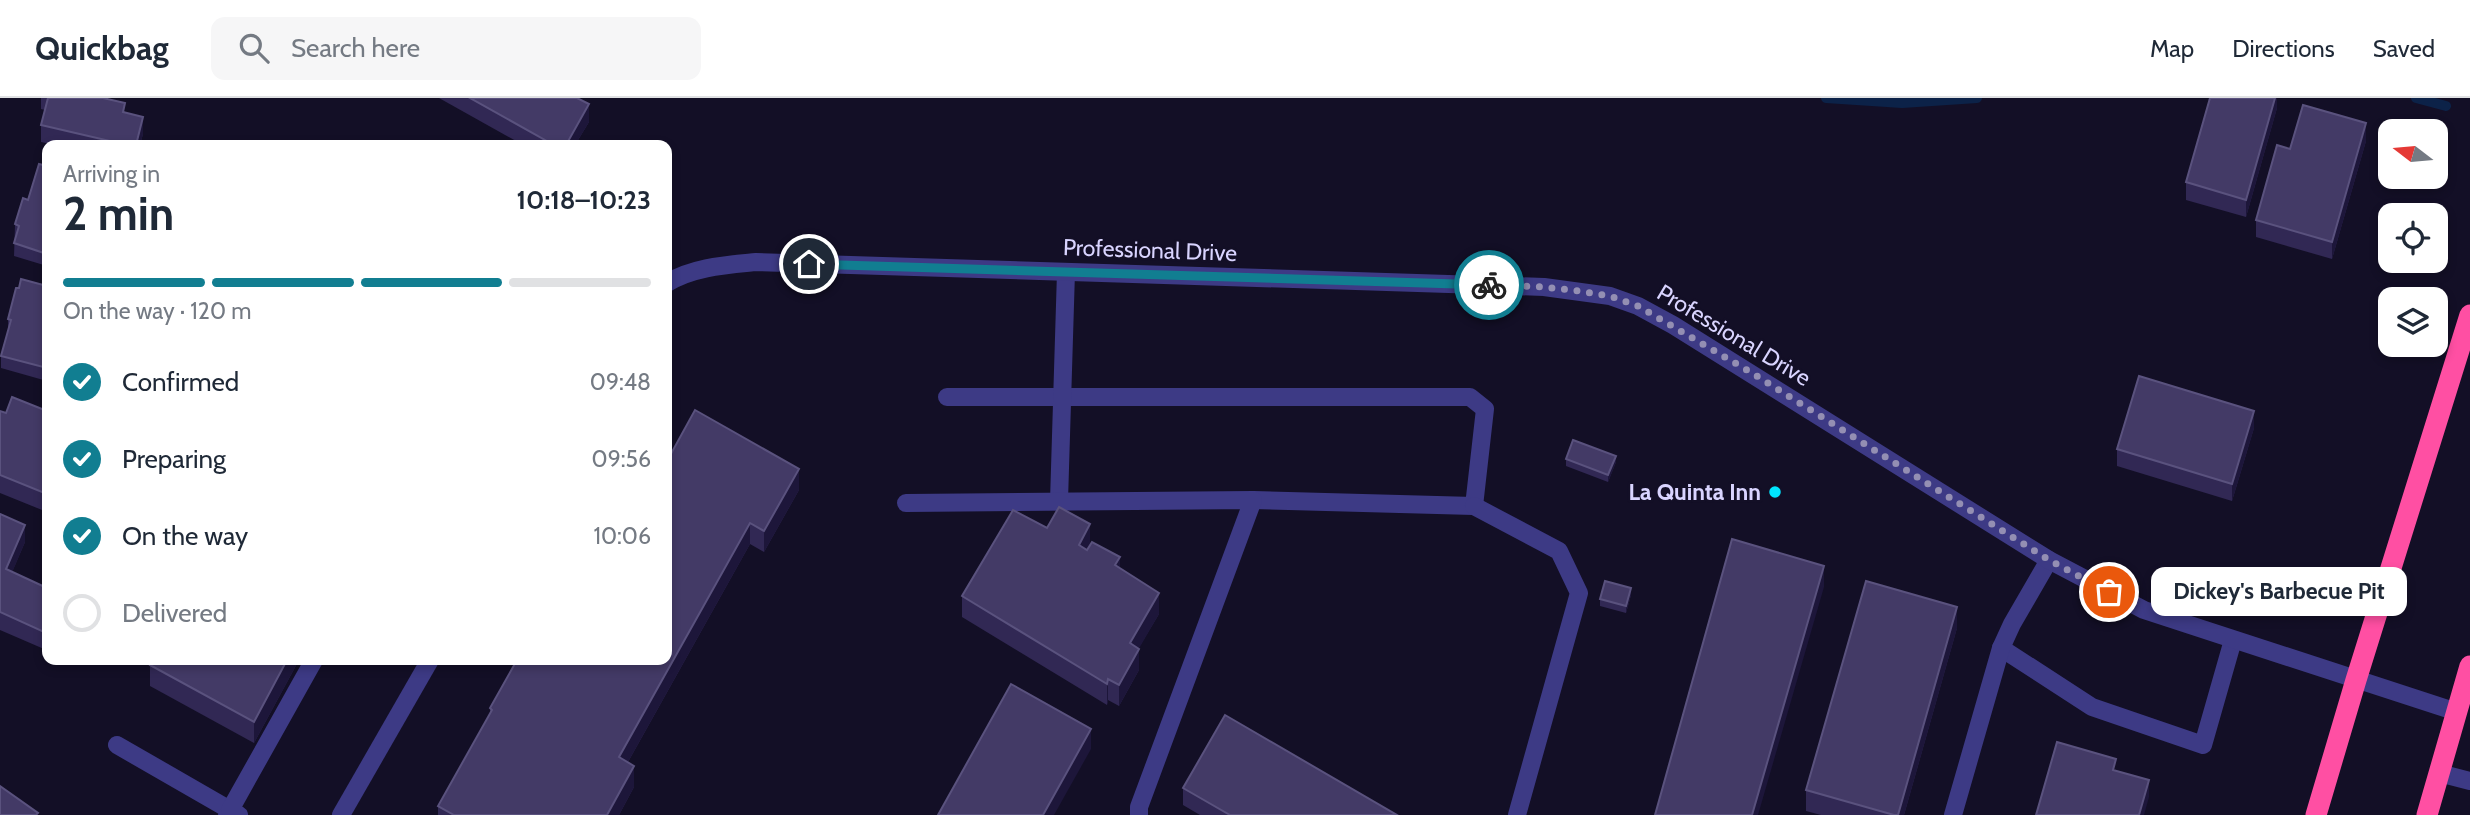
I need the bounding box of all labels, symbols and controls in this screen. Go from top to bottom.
search box [211,17,701,80]
text: Quickbag [35,28,169,68]
icon: search [235,29,273,67]
text: Search here [291,32,420,64]
text: Map [2150,34,2194,63]
text: Directions [2232,34,2335,63]
text: Saved [2373,34,2435,63]
north arrow [2378,119,2448,189]
map controls [2378,119,2448,357]
text: Arriving in [63,160,160,188]
text: 10:18–10:23 [516,184,651,216]
text: 2 min [63,186,174,242]
button: locate [2378,203,2448,273]
street label: Professional Drive [1062,233,1238,267]
pin [779,234,839,294]
icon: home [790,245,828,283]
courier [1454,250,1524,320]
icon: bike [1470,266,1508,304]
street label: Professional Drive [1652,278,1816,392]
button: layers [2378,287,2448,357]
text: On the way · 120 m [63,297,251,325]
icon: check [63,363,101,401]
text: Confirmed [122,366,239,398]
text: 09:48 [590,368,651,396]
icon: check [63,440,101,478]
text: Preparing [122,443,226,475]
text: 09:56 [592,445,651,473]
place label: La Quinta Inn [1629,478,1761,506]
marker: La Quinta Inn [1767,484,1783,500]
icon: check [63,517,101,555]
text: On the way [122,520,248,552]
text: 10:06 [594,522,651,550]
pin [2079,562,2139,622]
callout: Dickey's Barbecue Pit [2151,568,2406,616]
icon: bag [2090,573,2128,611]
text: Dickey's Barbecue Pit [2173,577,2385,605]
text: Delivered [122,597,227,629]

